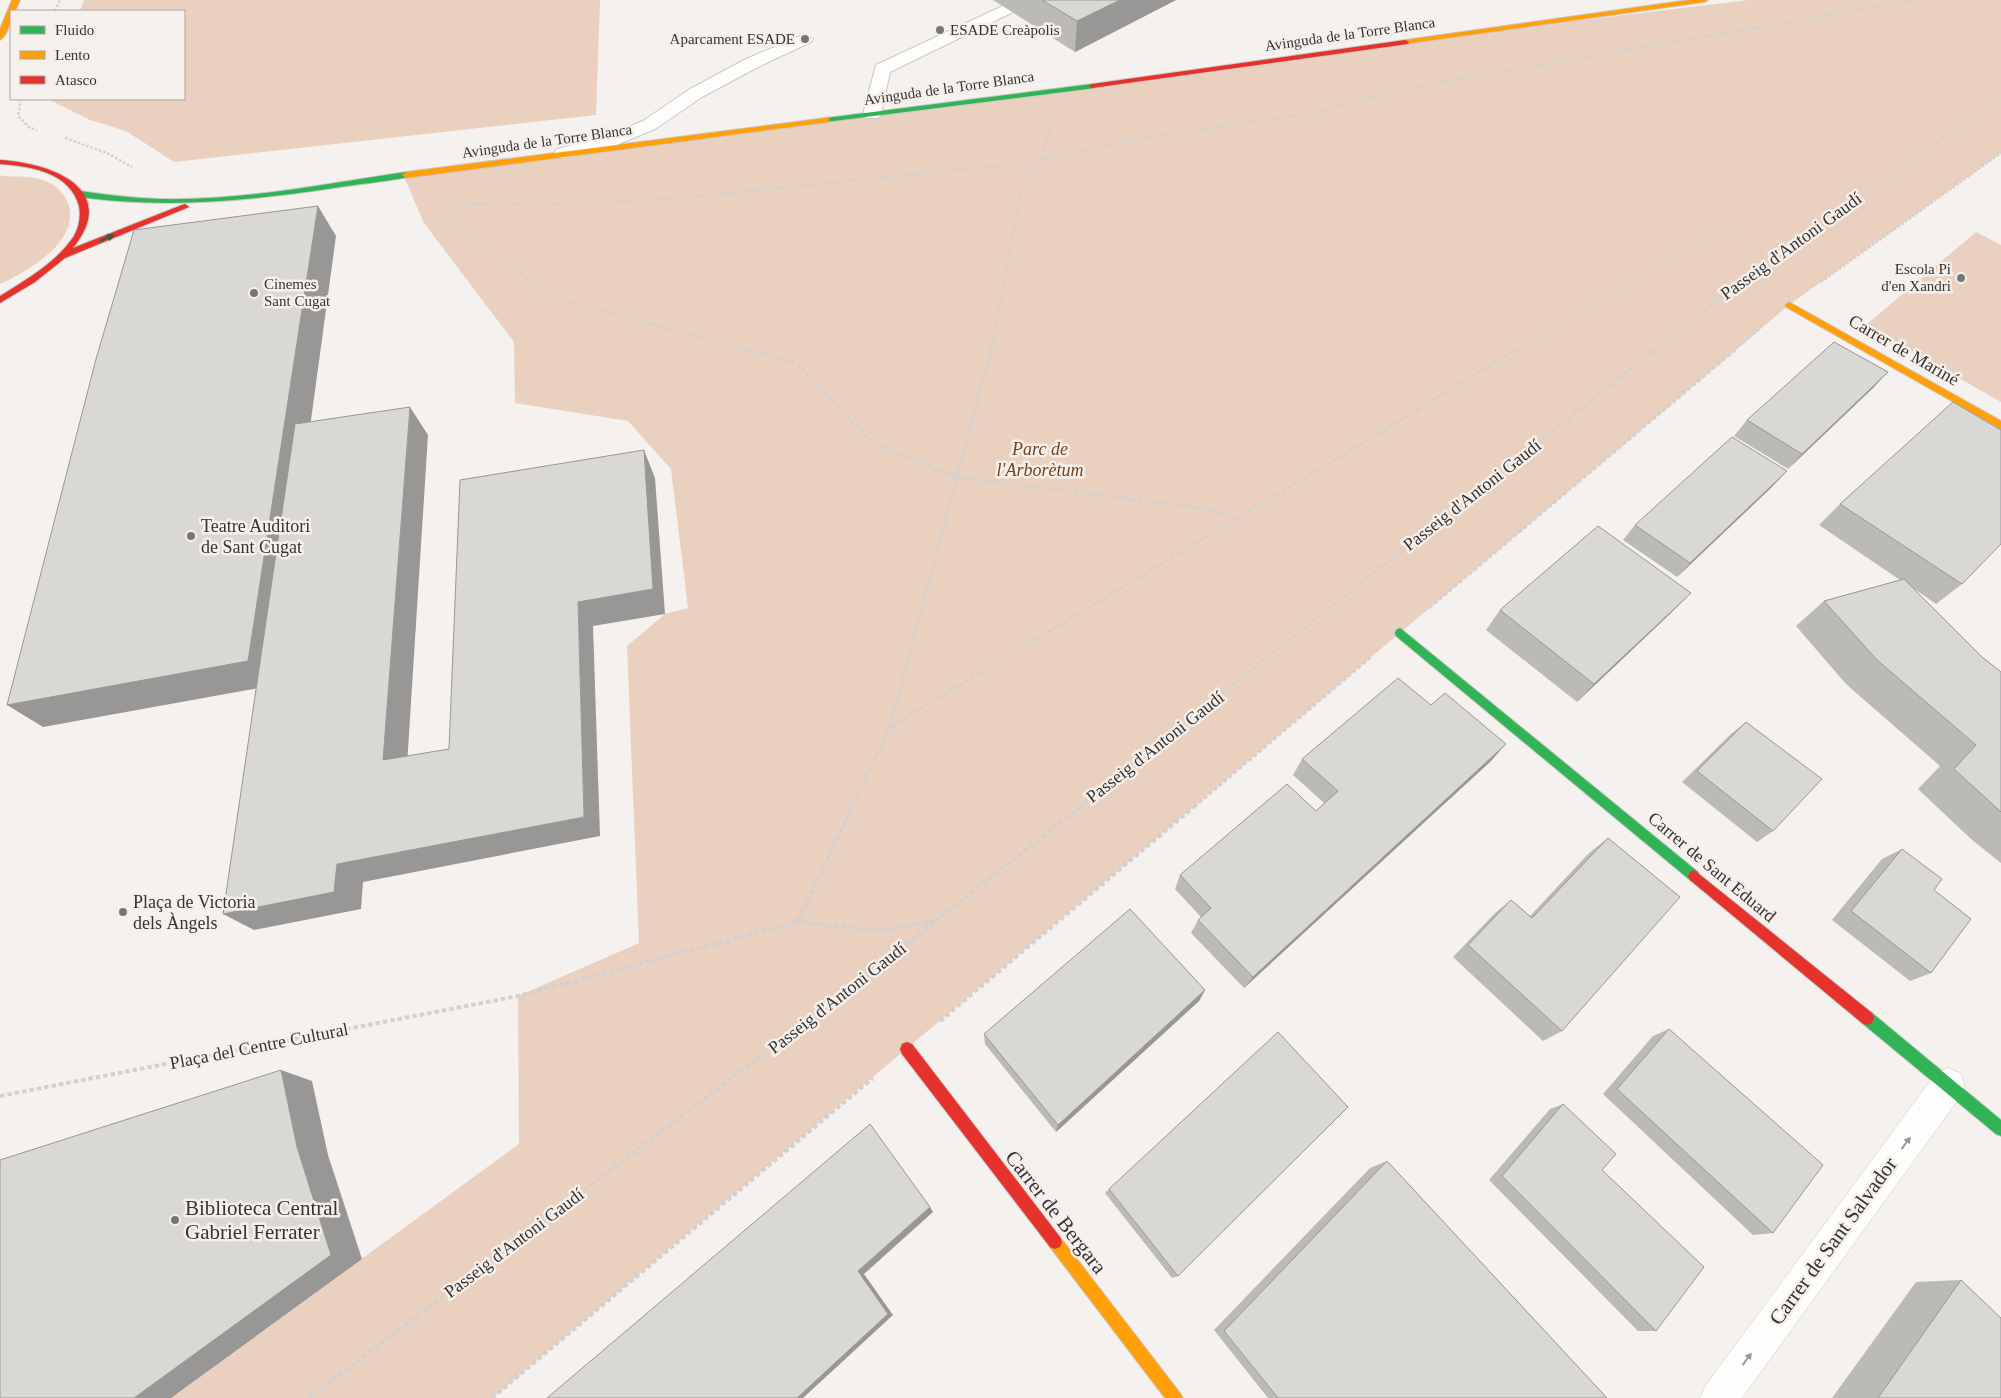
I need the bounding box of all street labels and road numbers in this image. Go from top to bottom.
street label: Avinguda de la Torre Blanca [1264,14,1436,54]
street label: Avinguda de la Torre Blanca [863,68,1035,108]
street label: Avinguda de la Torre Blanca [461,121,633,161]
street label: Passeig d'Antoni Gaudí [1717,188,1865,304]
street label: Carrer de Mariné [1845,310,1963,390]
street label: Passeig d'Antoni Gaudí [1399,435,1545,555]
street label: Passeig d'Antoni Gaudí [1082,687,1228,807]
street label: Carrer de Sant Eduard [1644,808,1780,926]
street label: Passeig d'Antoni Gaudí [764,938,910,1058]
street label: Plaça del Centre Cultural [168,1019,350,1073]
street label: Carrer de Bergara [1000,1145,1112,1279]
street label: Carrer de Sant Salvador [1764,1153,1902,1329]
street label: Passeig d'Antoni Gaudí [440,1184,588,1302]

